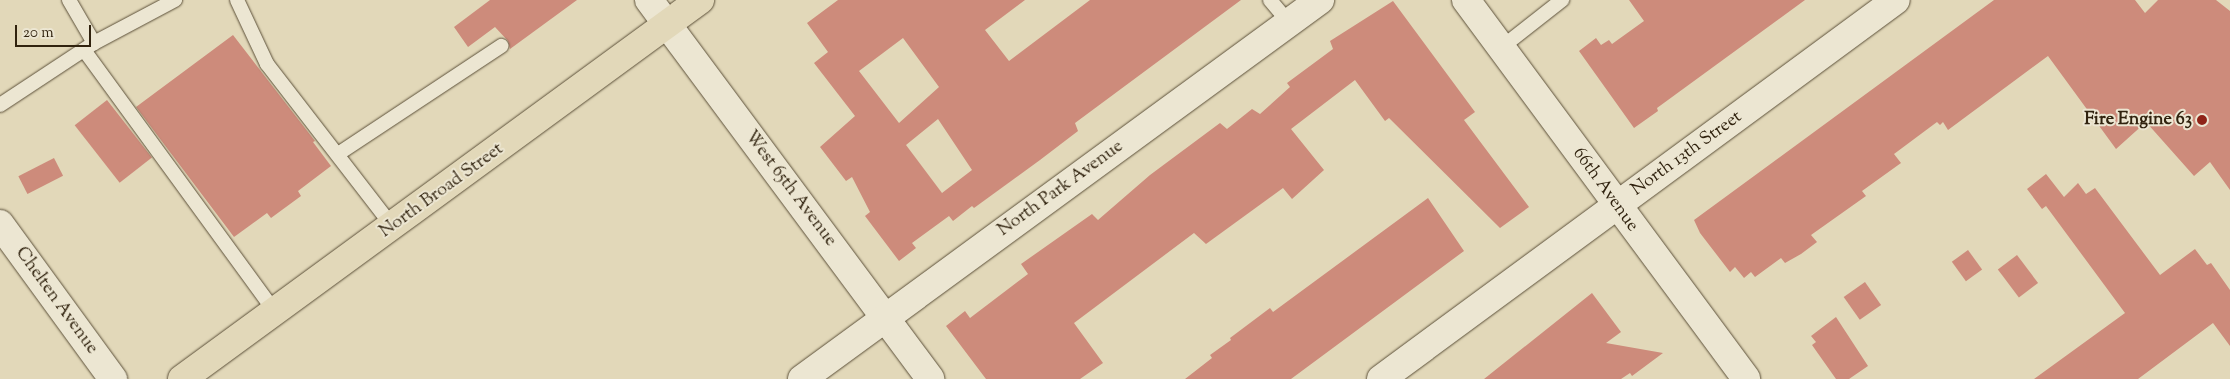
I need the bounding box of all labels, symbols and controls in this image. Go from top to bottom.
scale bar [18,15,94,47]
text: 20 m [23,23,54,44]
street label: North 13th Street [1627,107,1747,201]
place label: Fire Engine 63 [2084,109,2192,131]
marker: Fire Engine 63 [2196,114,2208,126]
street label: West 65th Avenue [739,127,841,251]
street label: North Park Avenue [994,136,1128,242]
street label: North Broad Street [376,139,508,243]
street label: 66th Avenue [1567,144,1643,236]
street label: Chelten Avenue [10,243,102,359]

